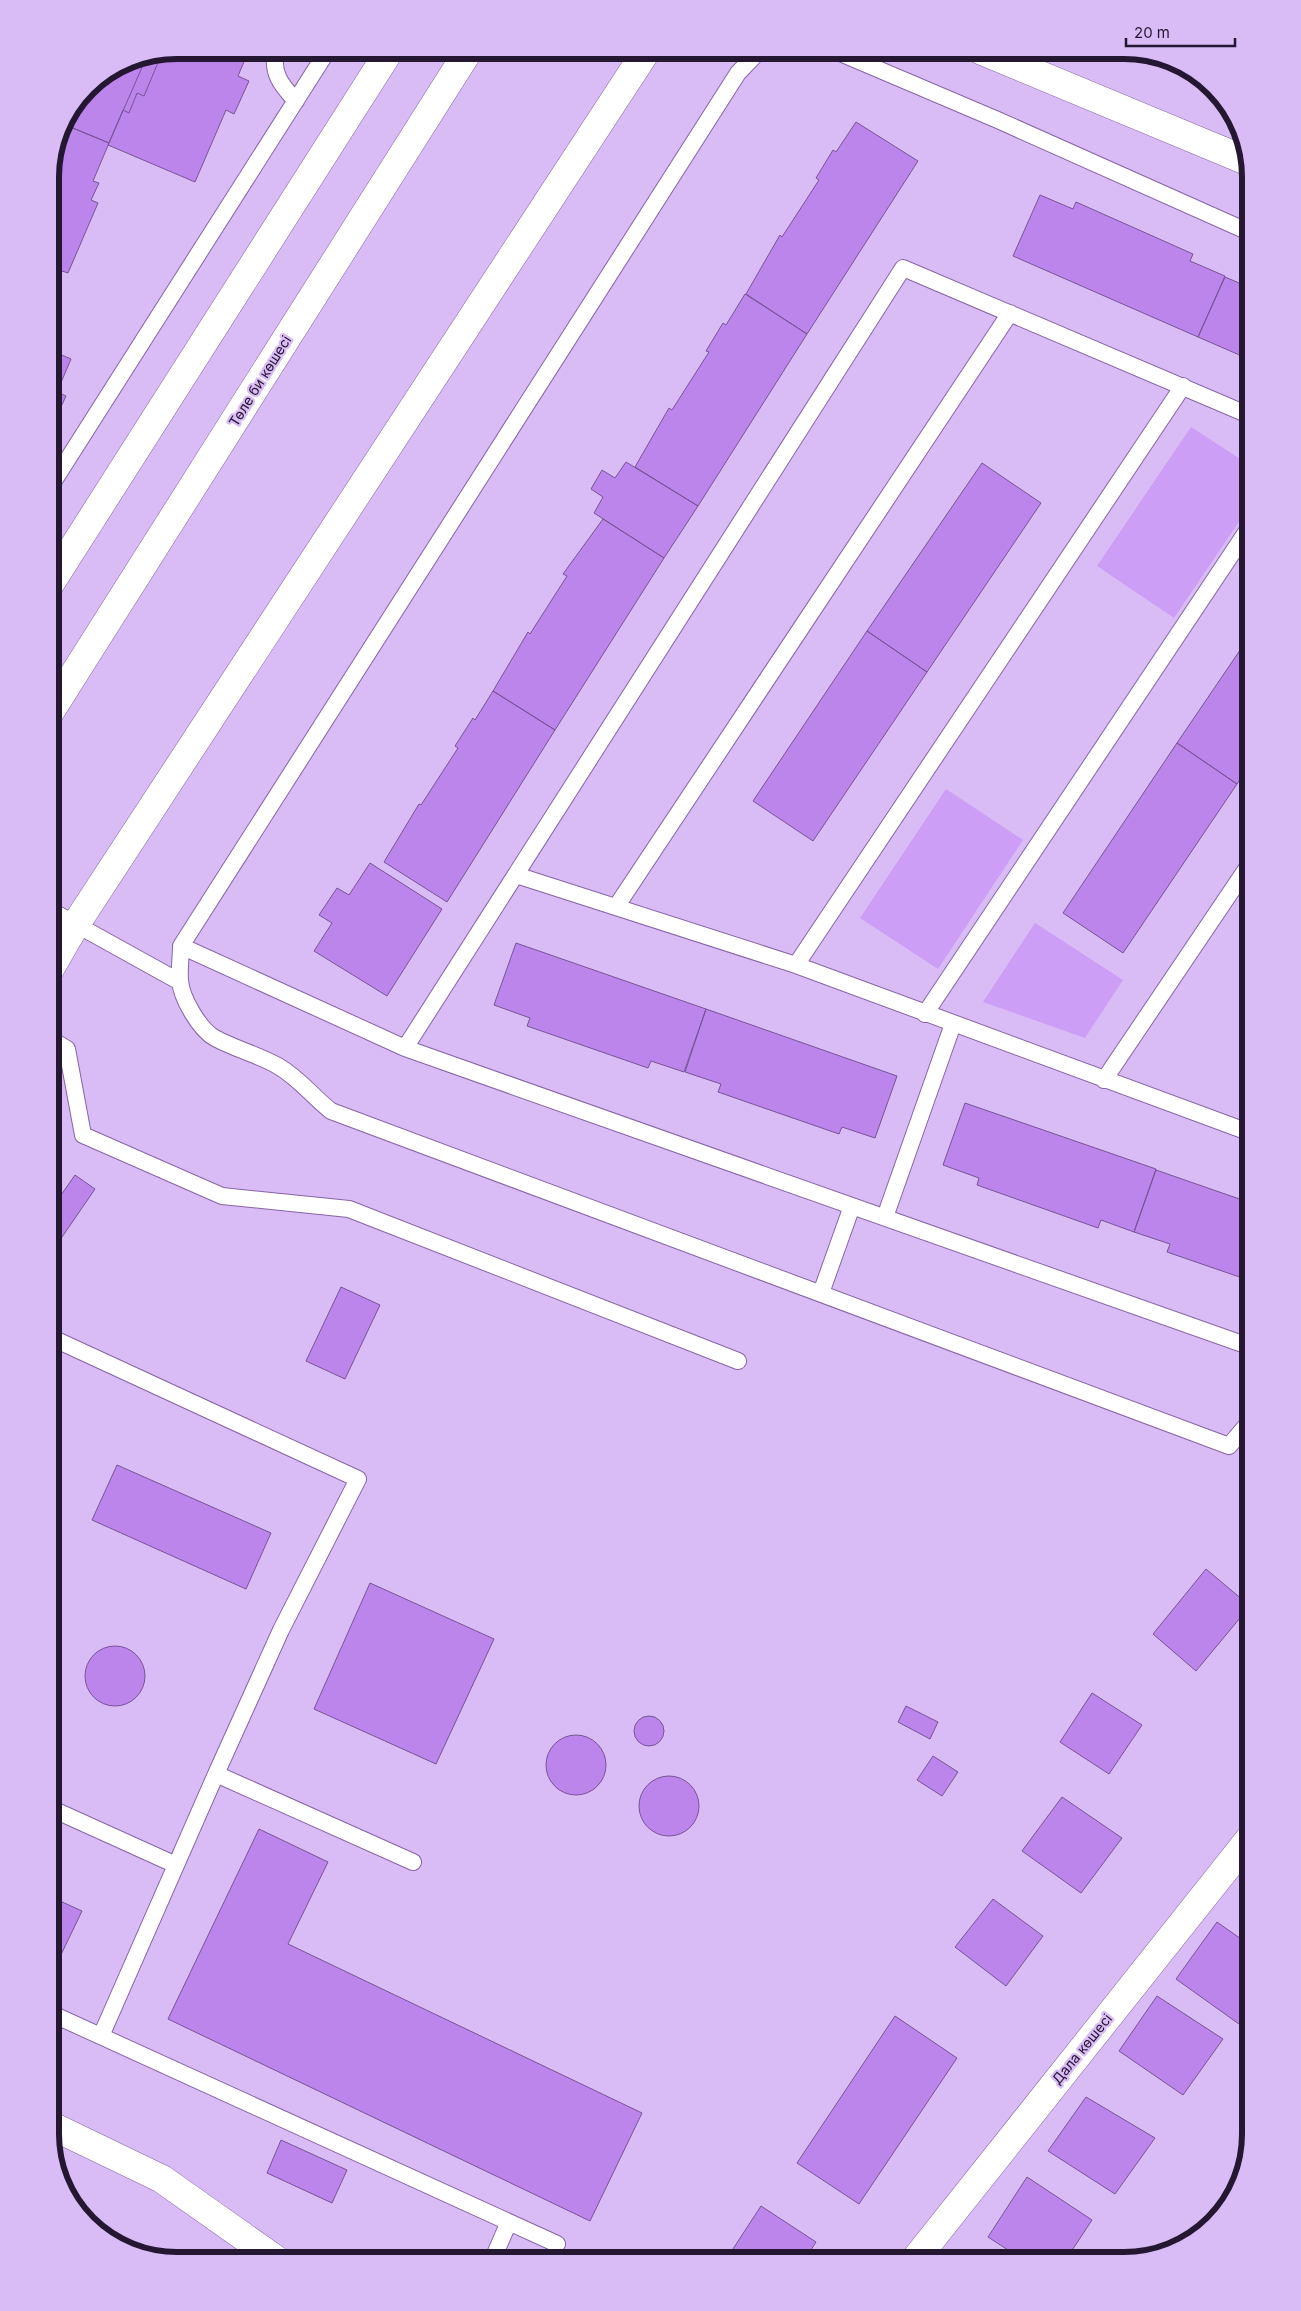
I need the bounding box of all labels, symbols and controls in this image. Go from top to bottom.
scale bar [1126,15,1235,47]
text: 20 m [1134,23,1170,42]
street label: Төле би көшесі [225,332,294,429]
street label: Дала көшесі [1048,2010,1115,2087]

